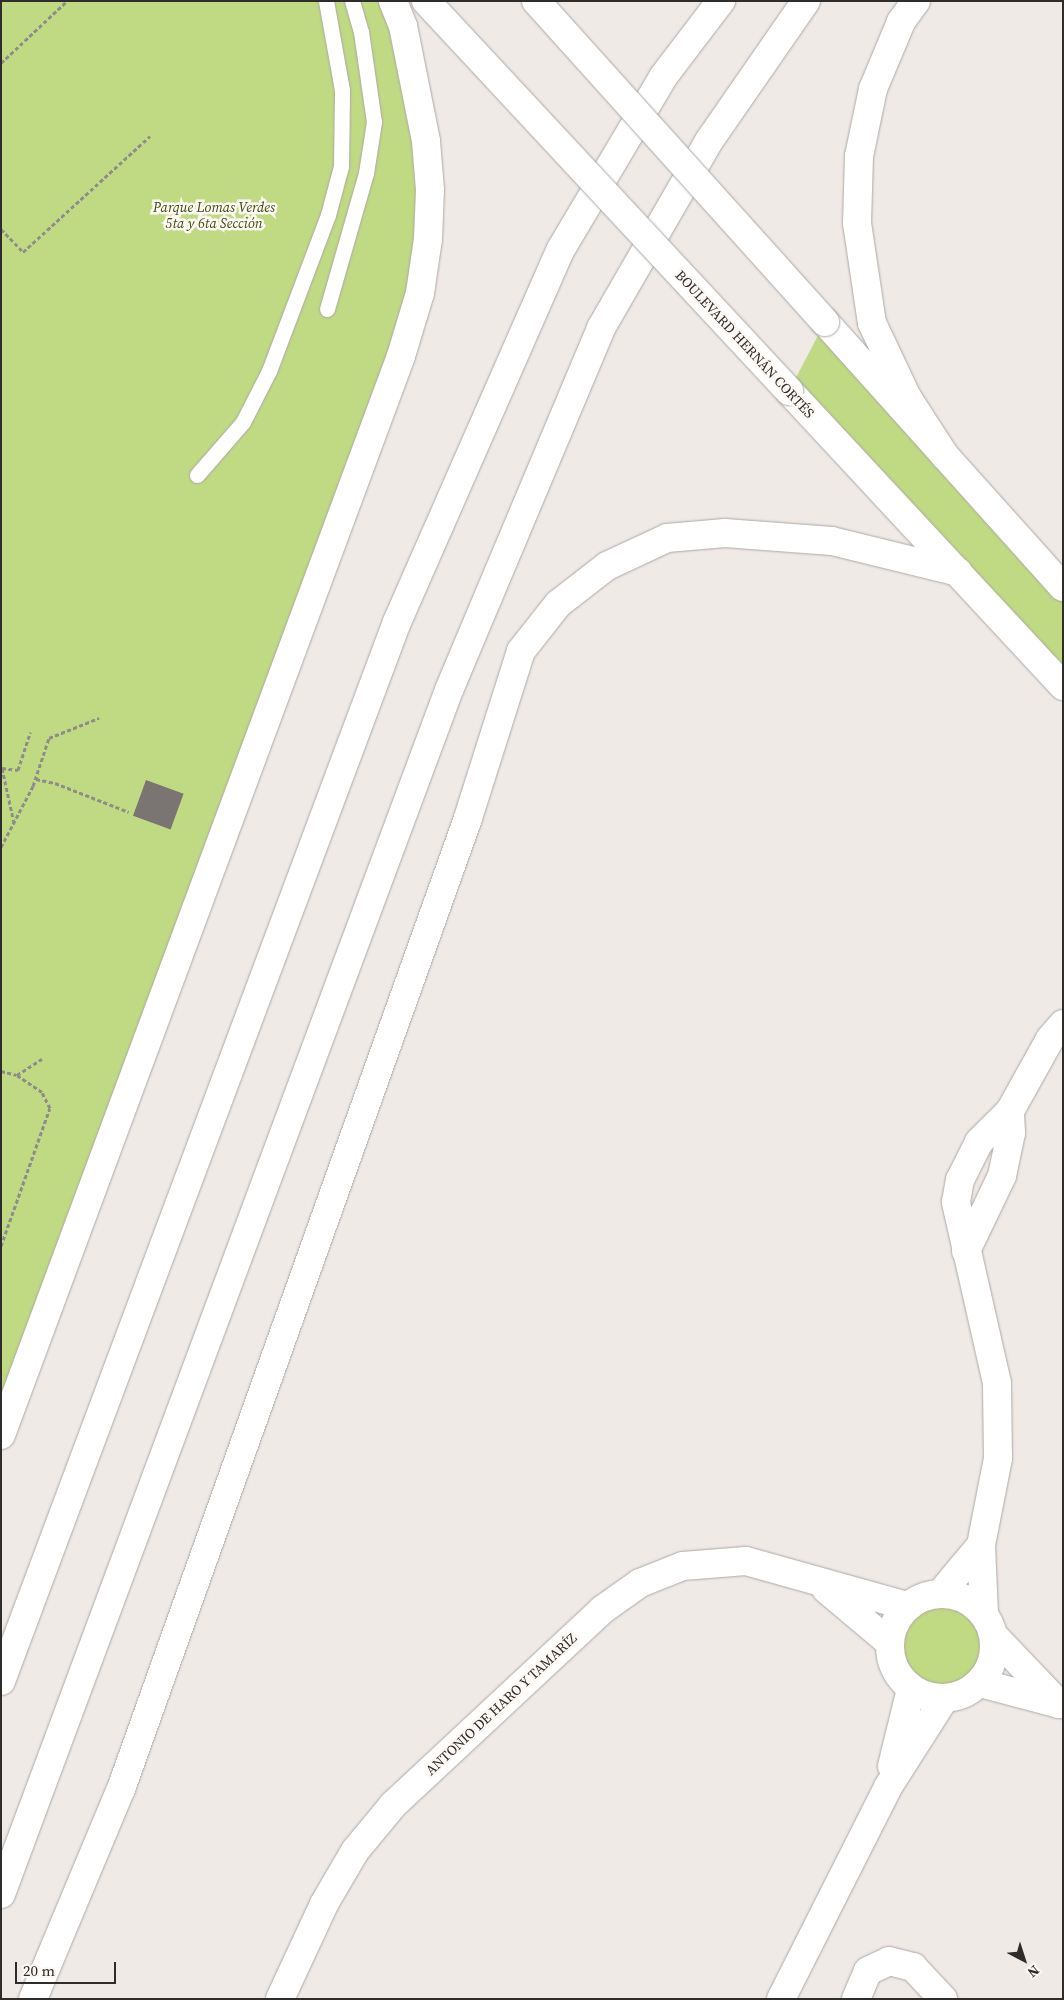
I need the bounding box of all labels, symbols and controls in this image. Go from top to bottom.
park label: Parque Lomas Verdes 5ta y 6ta Sección [153,199,275,232]
street label: BOULEVARD HERNÁN CORTÉS [672,267,818,421]
street label: ANTONIO DE HARO Y TAMARÍZ [422,1629,580,1779]
north arrow [999,1935,1049,1985]
scale bar [18,1952,119,1984]
text: 20 m [23,1960,55,1981]
text: N [1023,1961,1044,1982]

